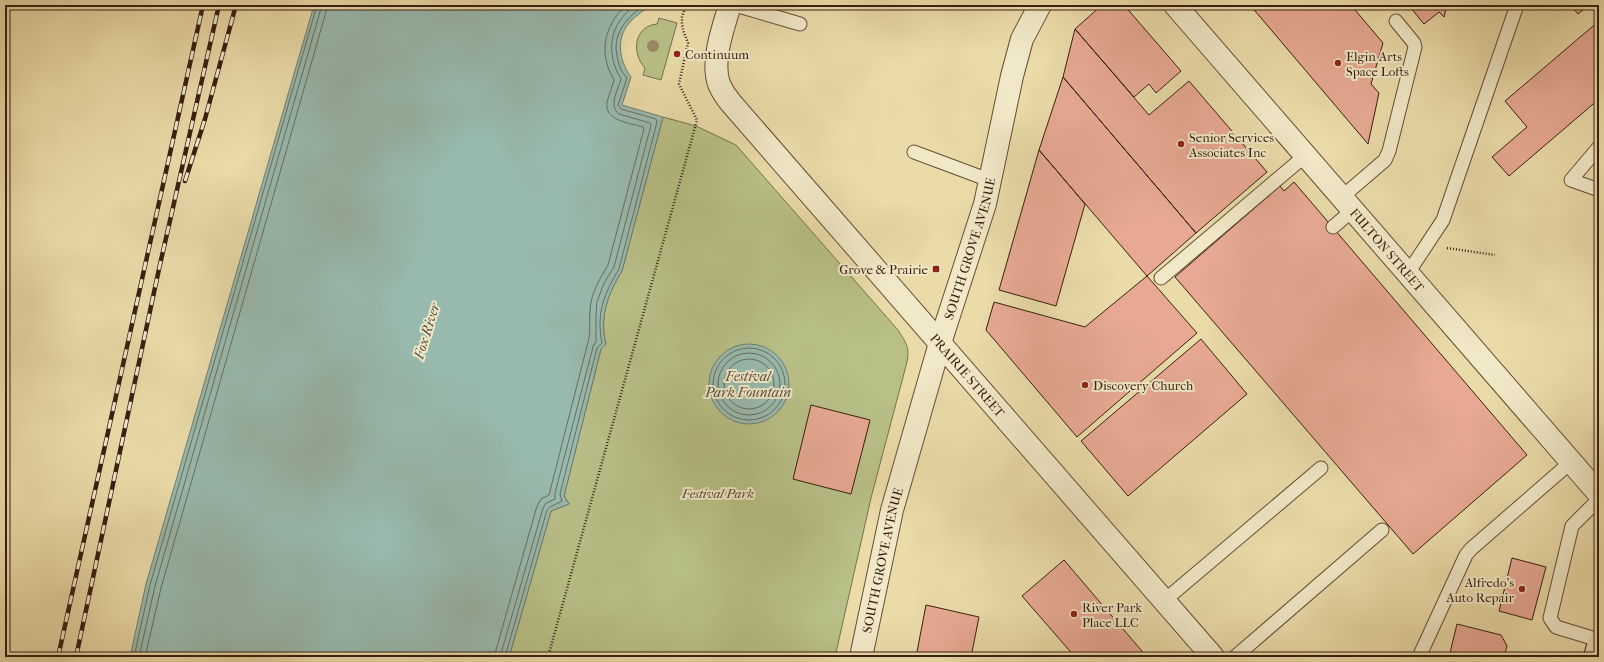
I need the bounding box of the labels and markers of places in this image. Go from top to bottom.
place label: Continuum [685,47,749,62]
marker: Continuum [672,49,682,59]
place label: Elgin Arts Space Lofts [1346,49,1409,79]
marker: Elgin Arts Space Lofts [1333,58,1343,68]
place label: Senior Services Associates Inc [1188,130,1274,160]
marker: Senior Services Associates Inc [1176,139,1186,149]
place label: Grove & Prairie [839,262,929,277]
marker: Grove & Prairie [931,264,941,274]
place label: Discovery Church [1093,378,1194,393]
marker: Discovery Church [1080,380,1090,390]
place label: Alfredo's Auto Repair [1445,575,1514,605]
marker: Alfredo's Auto Repair [1517,584,1527,594]
place label: River Park Place LLC [1082,600,1142,630]
marker: River Park Place LLC [1069,609,1079,619]

